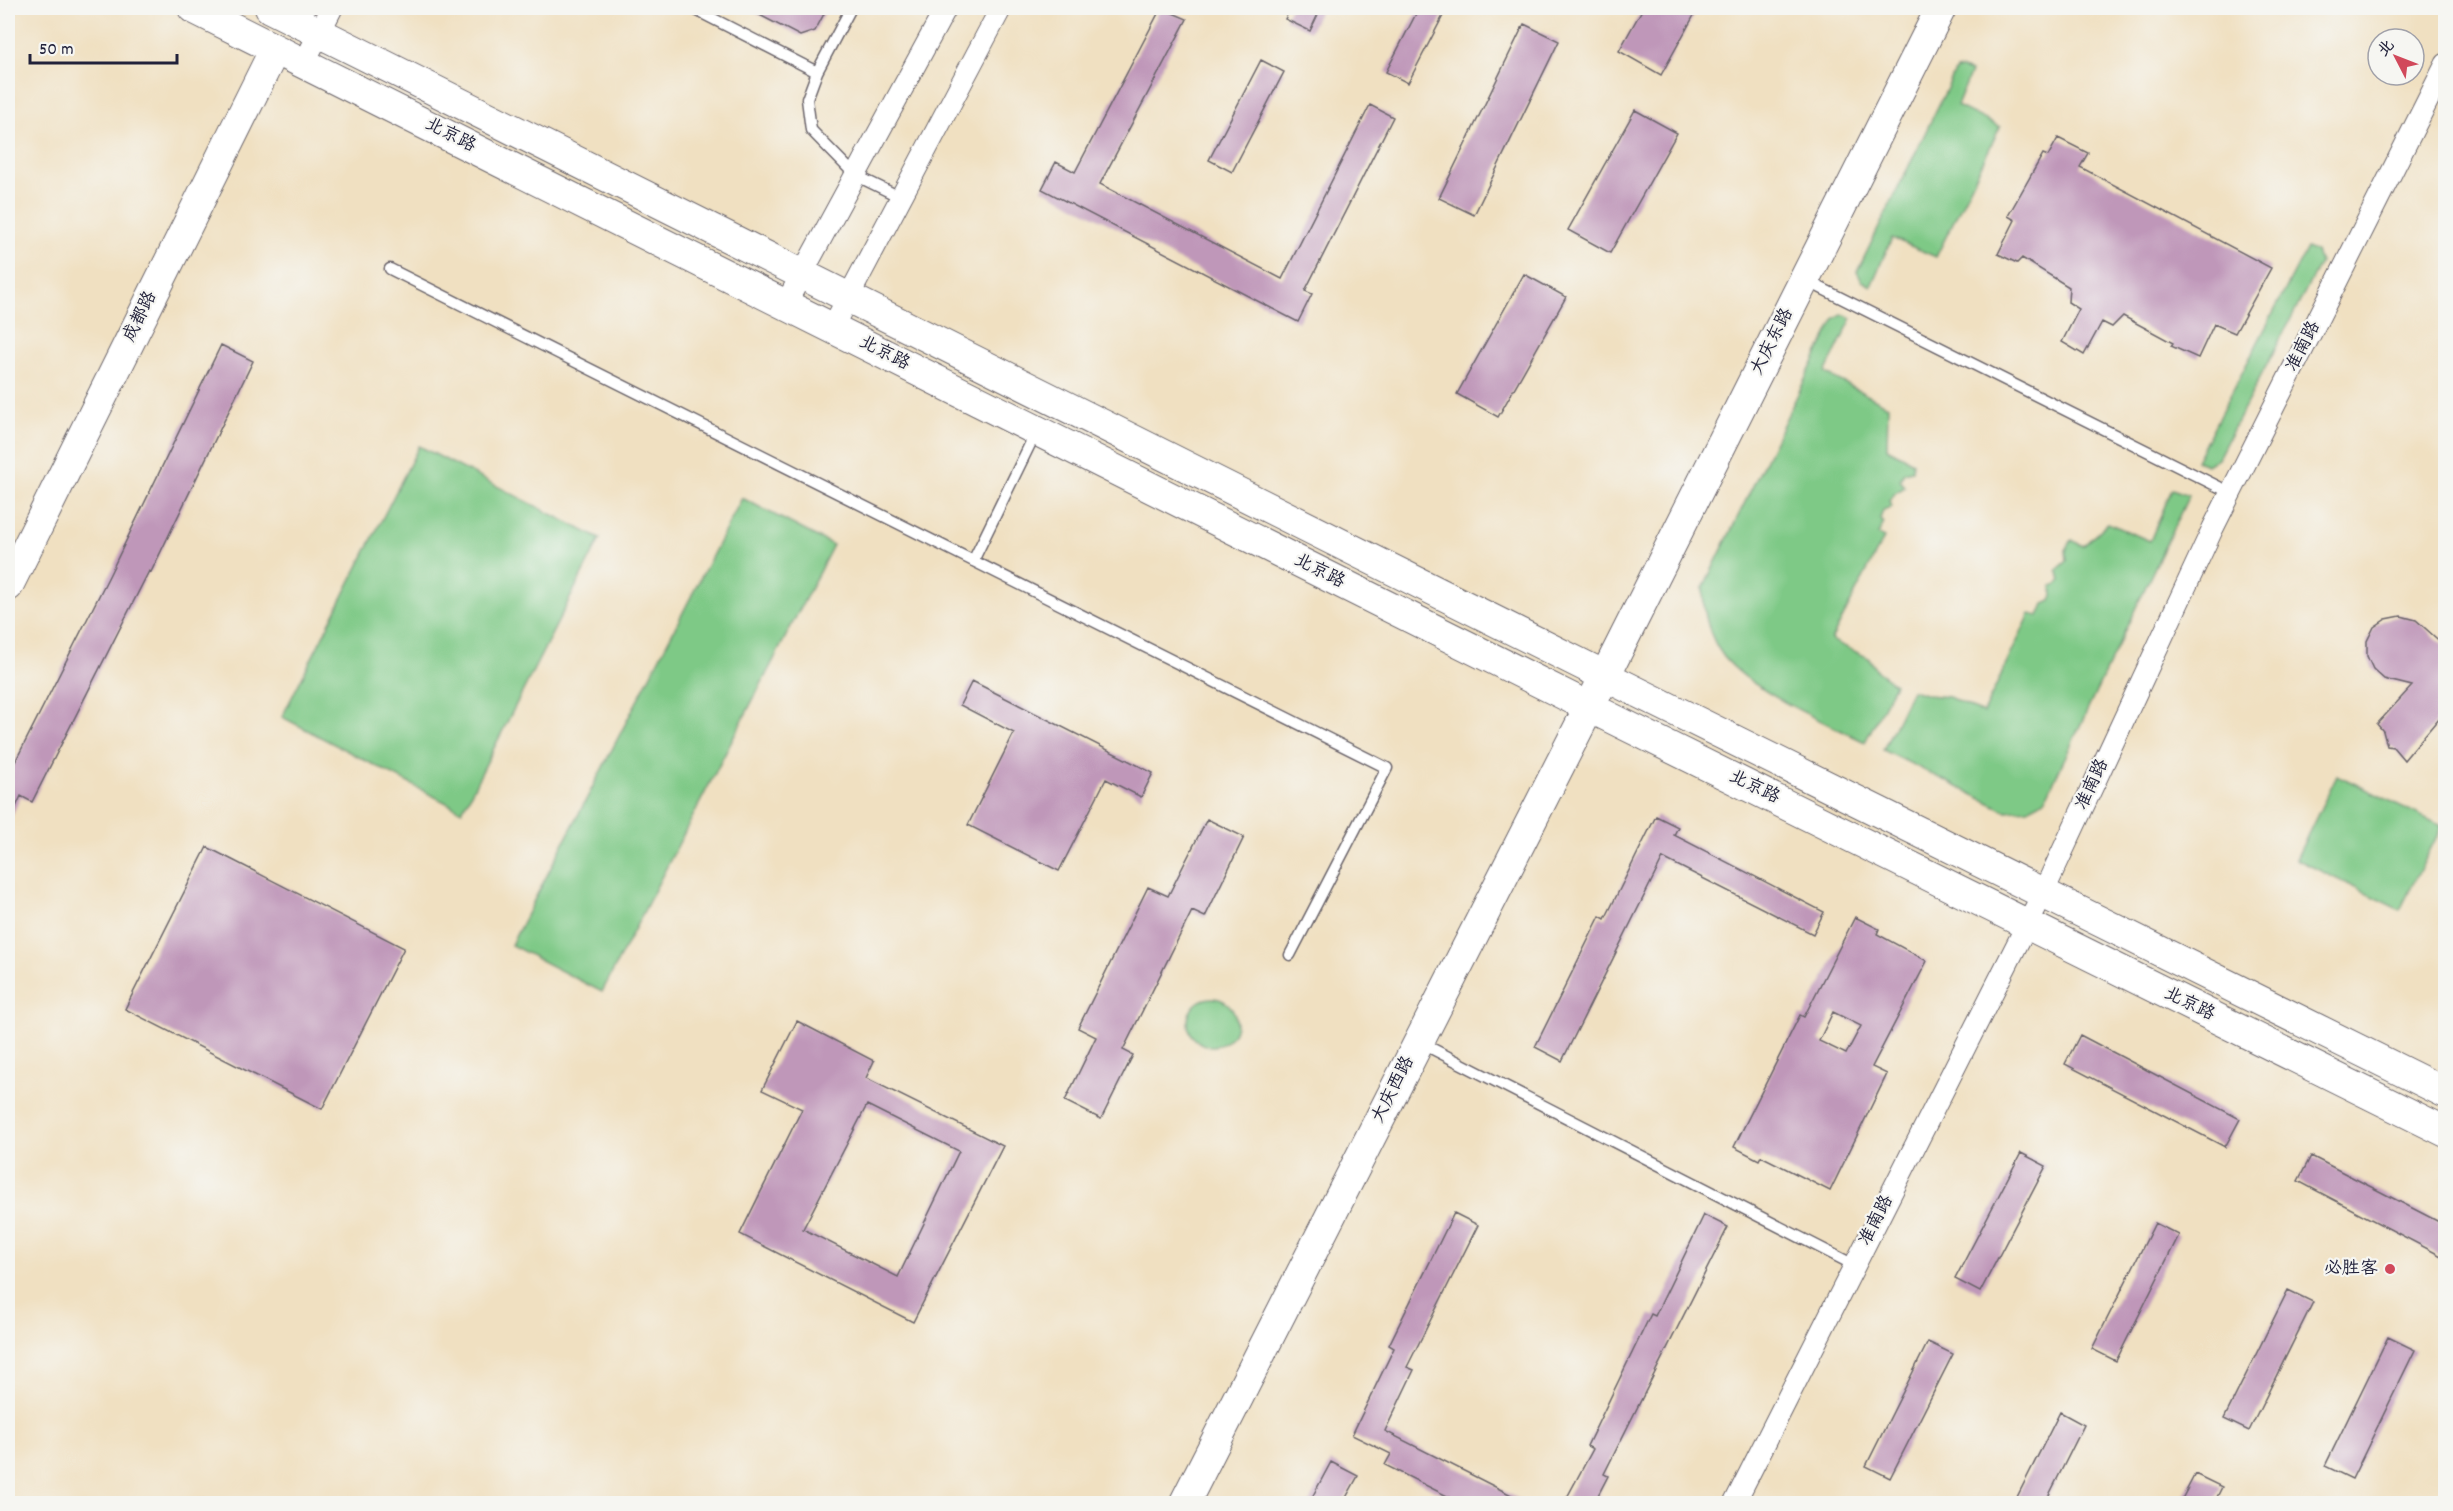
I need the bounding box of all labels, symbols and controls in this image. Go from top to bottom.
scale bar [30,27,177,65]
north arrow [2366,27,2426,87]
text: 北 [2373,35,2401,62]
text: 50 m [39,38,74,63]
street label: 北京路 [420,113,480,159]
street label: 成都路 [118,287,164,347]
street label: 大庆东路 [1746,304,1800,380]
street label: 准南路 [2281,317,2327,377]
street label: 北京路 [854,331,914,377]
street label: 北京路 [1289,549,1349,595]
street label: 准南路 [2070,755,2116,815]
street label: 北京路 [1724,765,1784,811]
street label: 北京路 [2159,982,2219,1028]
street label: 大庆西路 [1367,1052,1421,1128]
street label: 准南路 [1854,1191,1900,1251]
place label: 必胜客 [2324,1257,2378,1282]
marker: 必胜客 [2383,1262,2397,1276]

